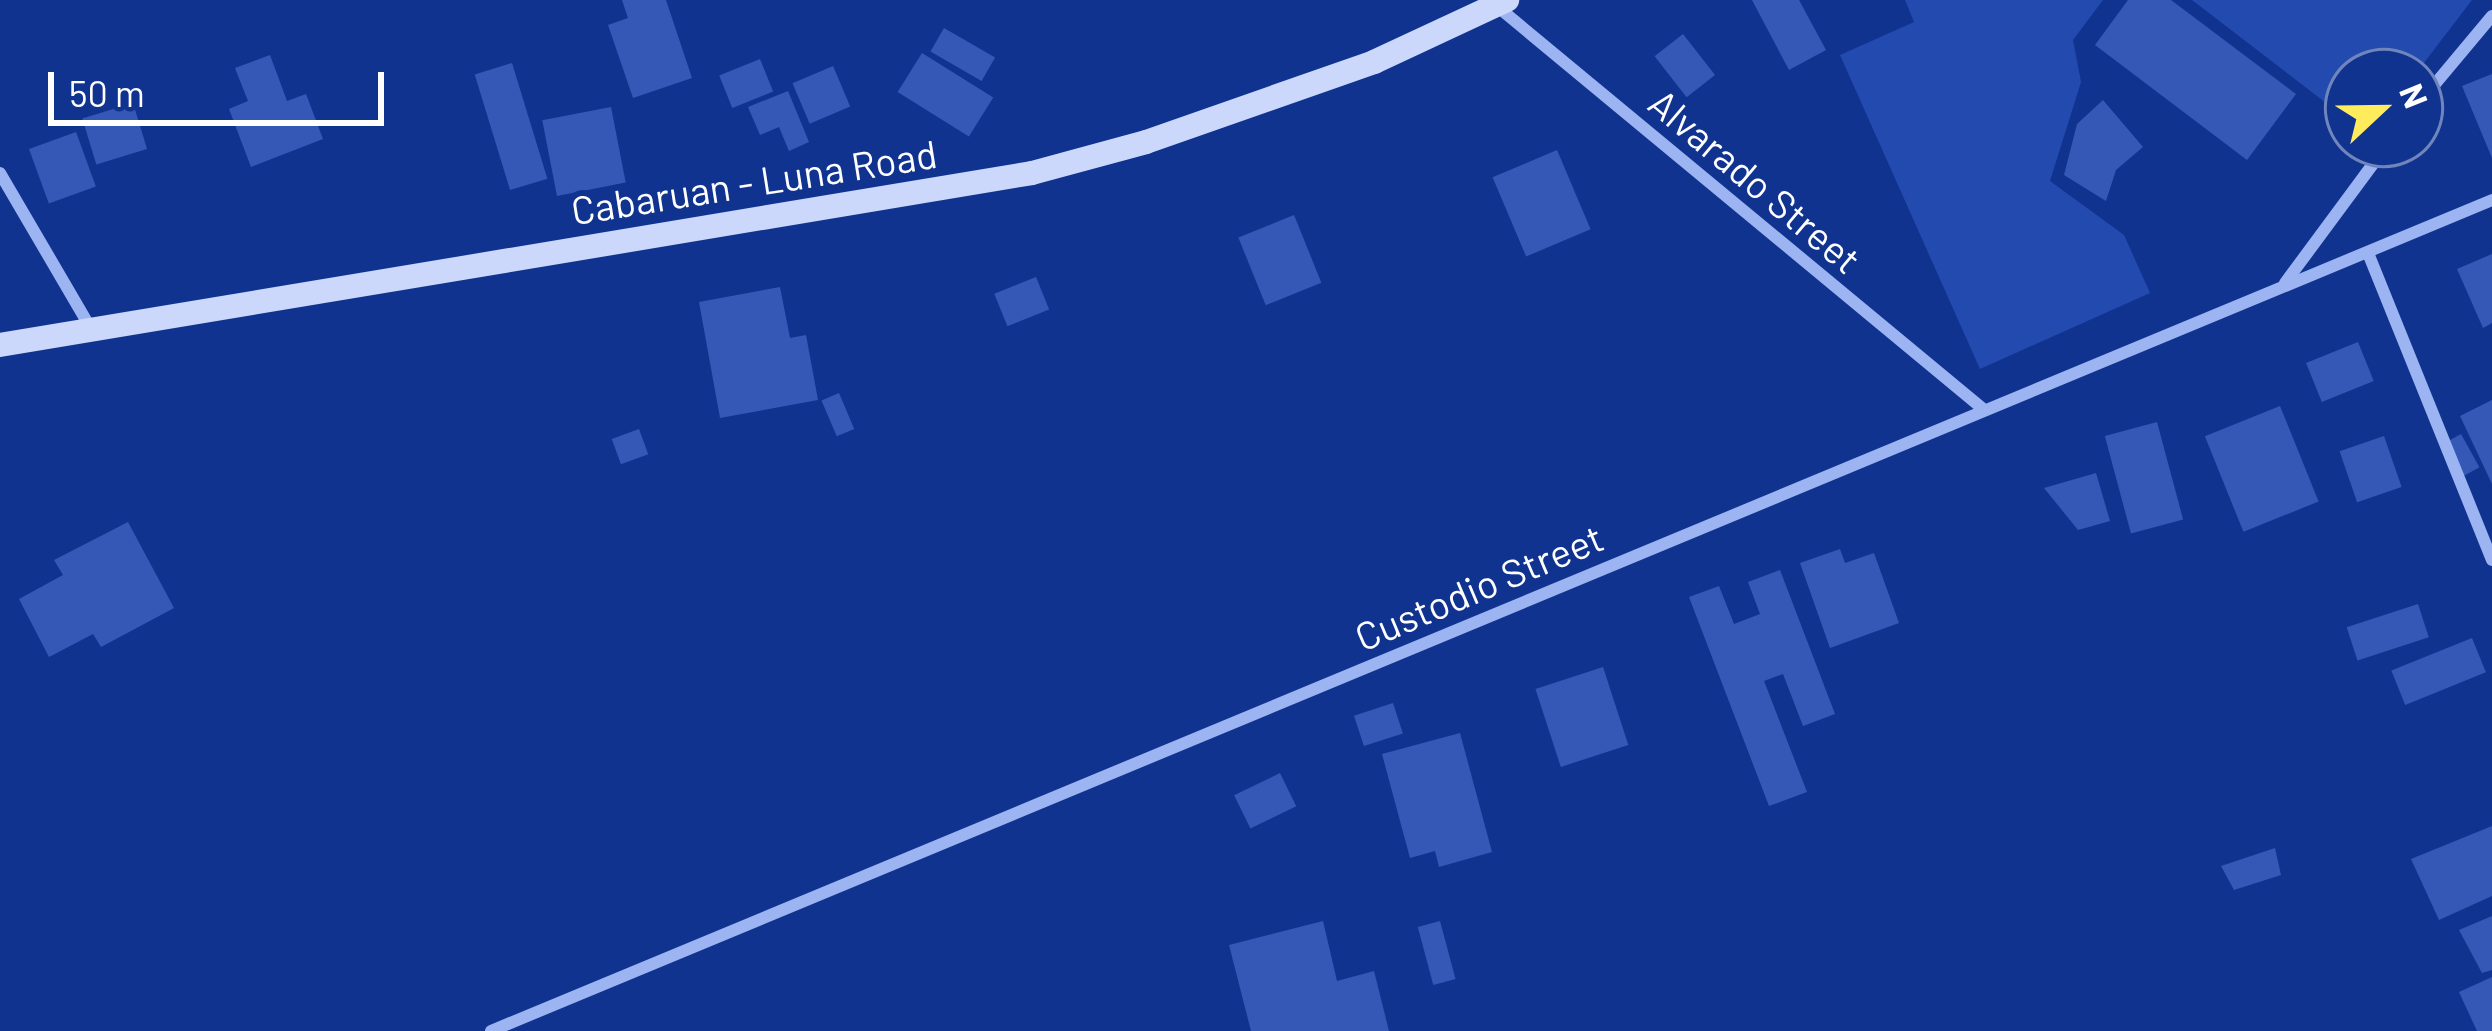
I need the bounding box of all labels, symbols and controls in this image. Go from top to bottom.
scale bar [54,48,390,122]
north arrow [2324,48,2444,168]
text: 50 m [69,71,145,114]
text: N [2392,78,2437,113]
street label: Alvarado Street [1640,79,1870,283]
street label: Cabaruan - Luna Road [568,130,940,234]
street label: Custodio Street [1348,514,1610,660]

